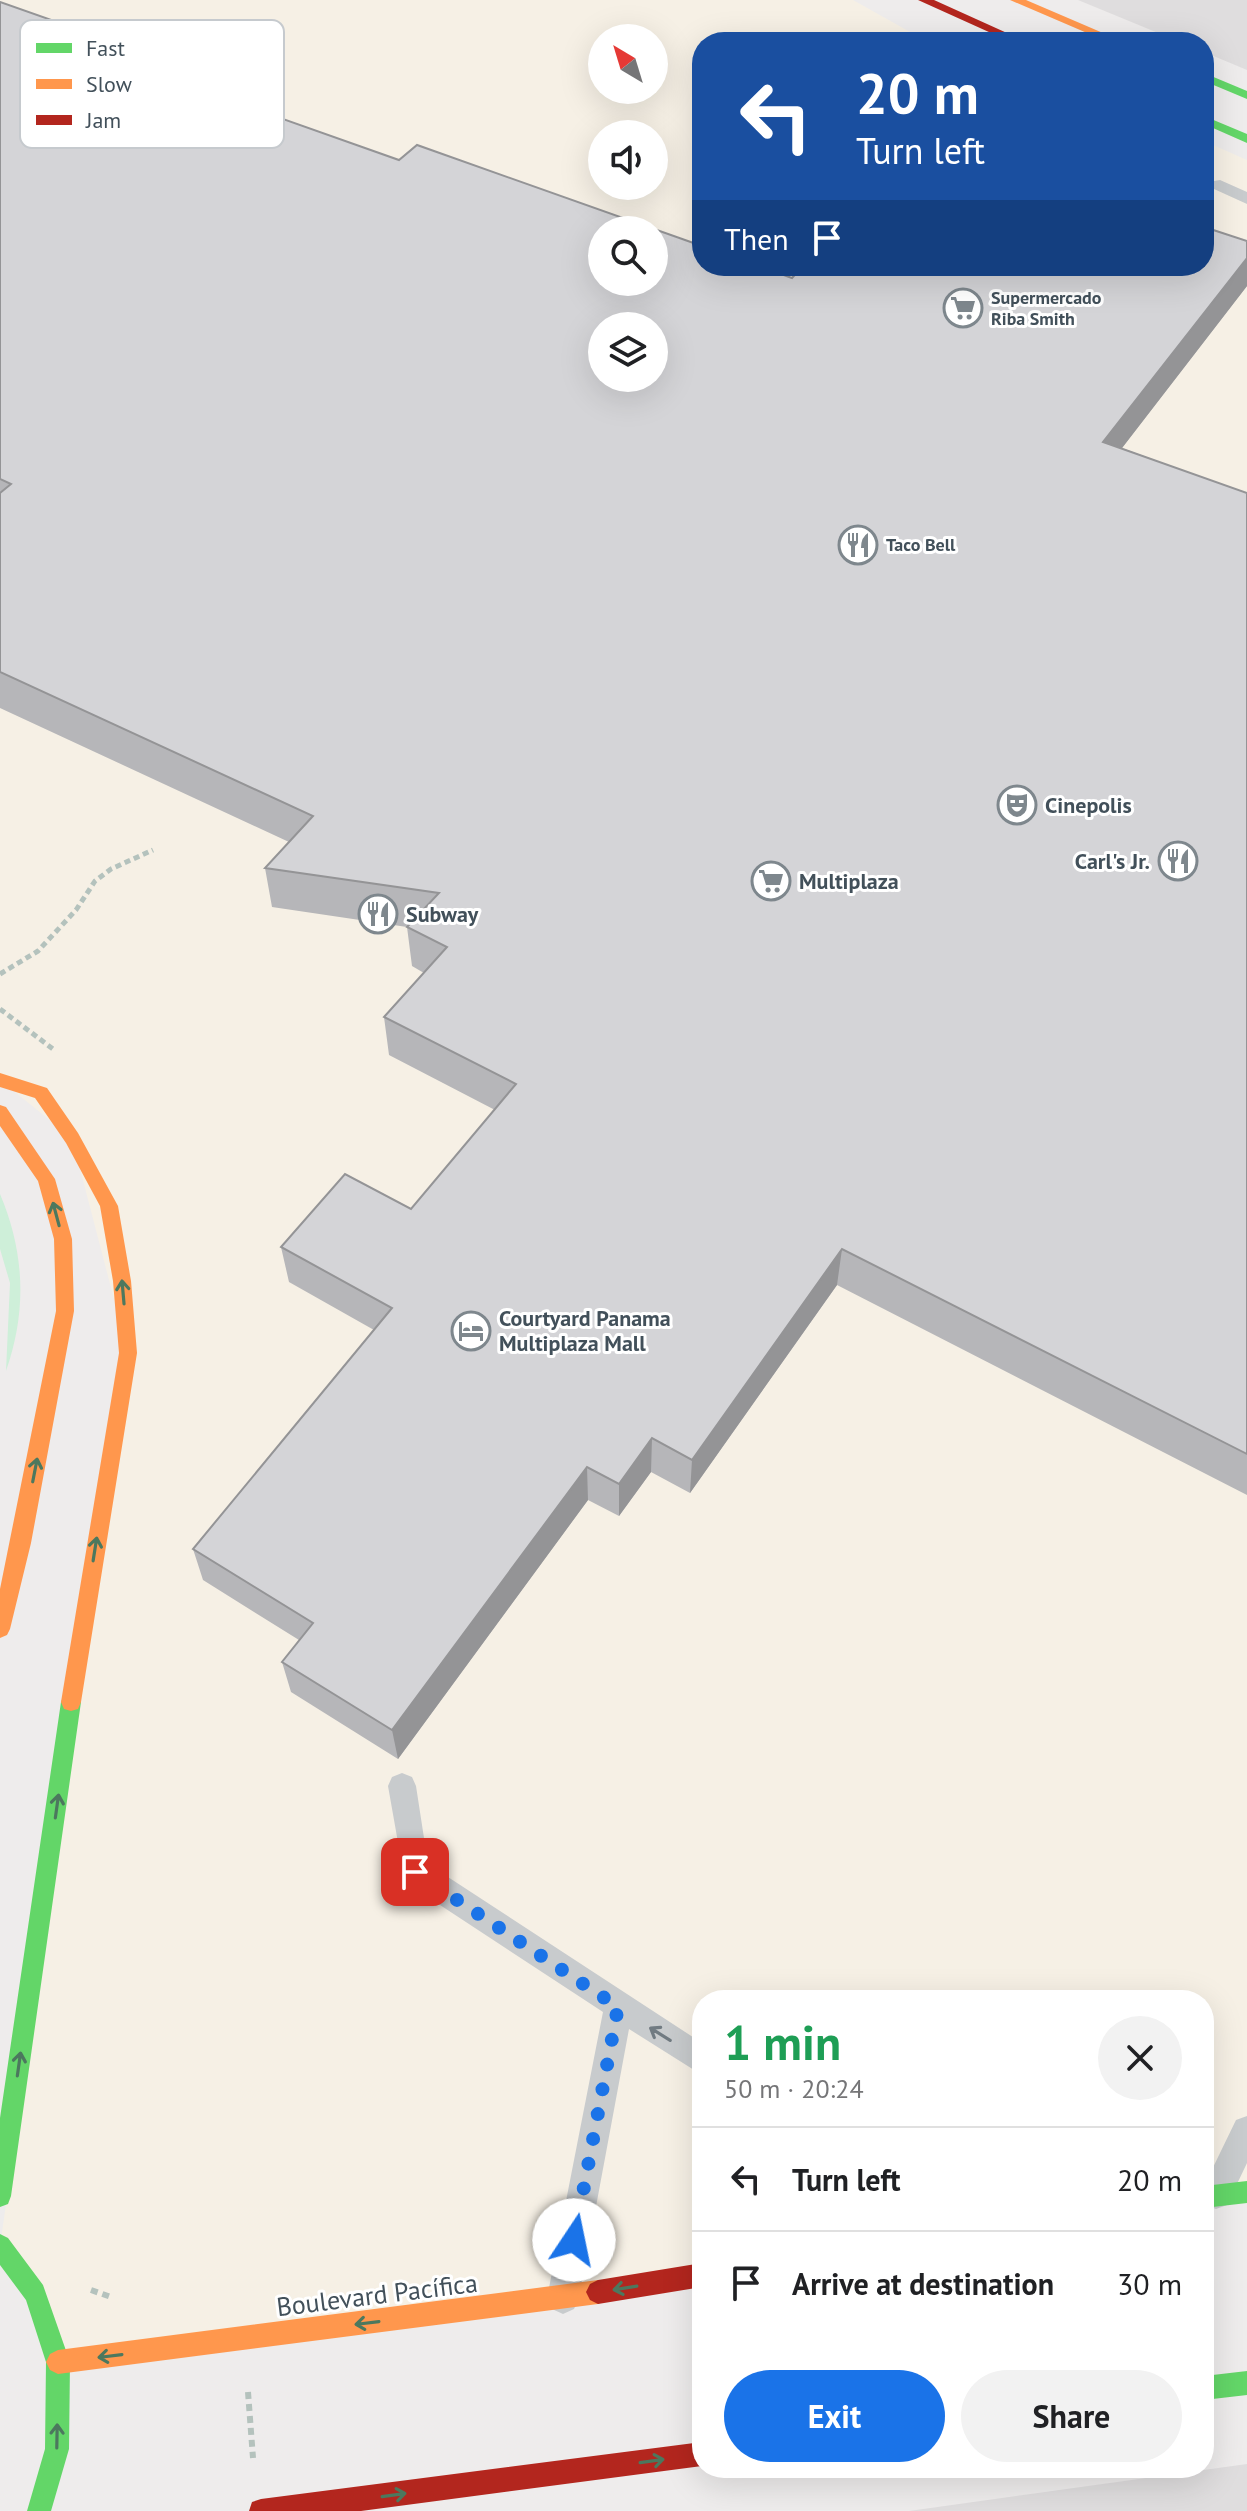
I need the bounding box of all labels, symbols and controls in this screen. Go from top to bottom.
legend [20,20,284,148]
north arrow [588,24,668,104]
map controls [588,24,668,392]
text: Fast [86,34,126,62]
text: 20 m [856,57,979,129]
icon: left [724,64,828,168]
text: Slow [86,70,132,98]
text: Jam [85,106,121,134]
button: sound [588,120,668,200]
text: Turn left [856,127,985,174]
button: search [588,216,668,296]
icon: arrive [805,216,849,260]
text: Then [724,219,789,258]
place label: Supermercado Riba Smith [991,286,1102,330]
supermarket icon: Supermercado Riba Smith [942,287,984,329]
button: layers [588,312,668,392]
restaurant icon: Taco Bell [837,524,879,566]
place label: Taco Bell [886,533,956,556]
theatre icon: Cinepolis [996,784,1038,826]
place label: Cinepolis [1045,791,1132,819]
restaurant icon: Carl's Jr. [1157,840,1199,882]
place label: Carl's Jr. [1075,847,1150,875]
supermarket icon: Multiplaza [750,860,792,902]
place label: Multiplaza [799,867,899,895]
restaurant icon: Subway [357,893,399,935]
place label: Subway [406,900,479,928]
one-way arrow [48,1202,63,1228]
one-way arrow [115,1279,130,1306]
place label: Courtyard Panama Multiplaza Mall [499,1304,671,1357]
hotel icon: Courtyard Panama Multiplaza Mall [450,1310,492,1352]
one-way arrow [29,1458,44,1484]
one-way arrow [88,1537,103,1562]
one-way arrow [50,1794,65,1820]
pin [381,1838,449,1906]
icon: arrive [393,1850,437,1894]
text: 1 min [724,2011,841,2073]
button: close [1098,2016,1182,2100]
one-way arrow [649,2025,672,2041]
one-way arrow [12,2052,27,2077]
text: 50 m · 20:24 [724,2072,864,2105]
icon: left [724,2157,768,2201]
text: Turn left [792,2160,900,2199]
text: 20 m [1117,2160,1182,2199]
position arrow [532,2198,616,2282]
icon: arrive [724,2261,768,2305]
text: Arrive at destination [792,2264,1054,2303]
text: 30 m [1117,2264,1182,2303]
street label: Boulevard Pacífica [274,2266,479,2323]
one-way arrow [613,2281,638,2296]
one-way arrow [355,2316,381,2331]
one-way arrow [97,2349,123,2364]
button: Exit [724,2370,945,2462]
button: Share [961,2370,1182,2462]
one-way arrow [49,2423,65,2450]
one-way arrow [639,2453,664,2468]
one-way arrow [381,2487,406,2502]

